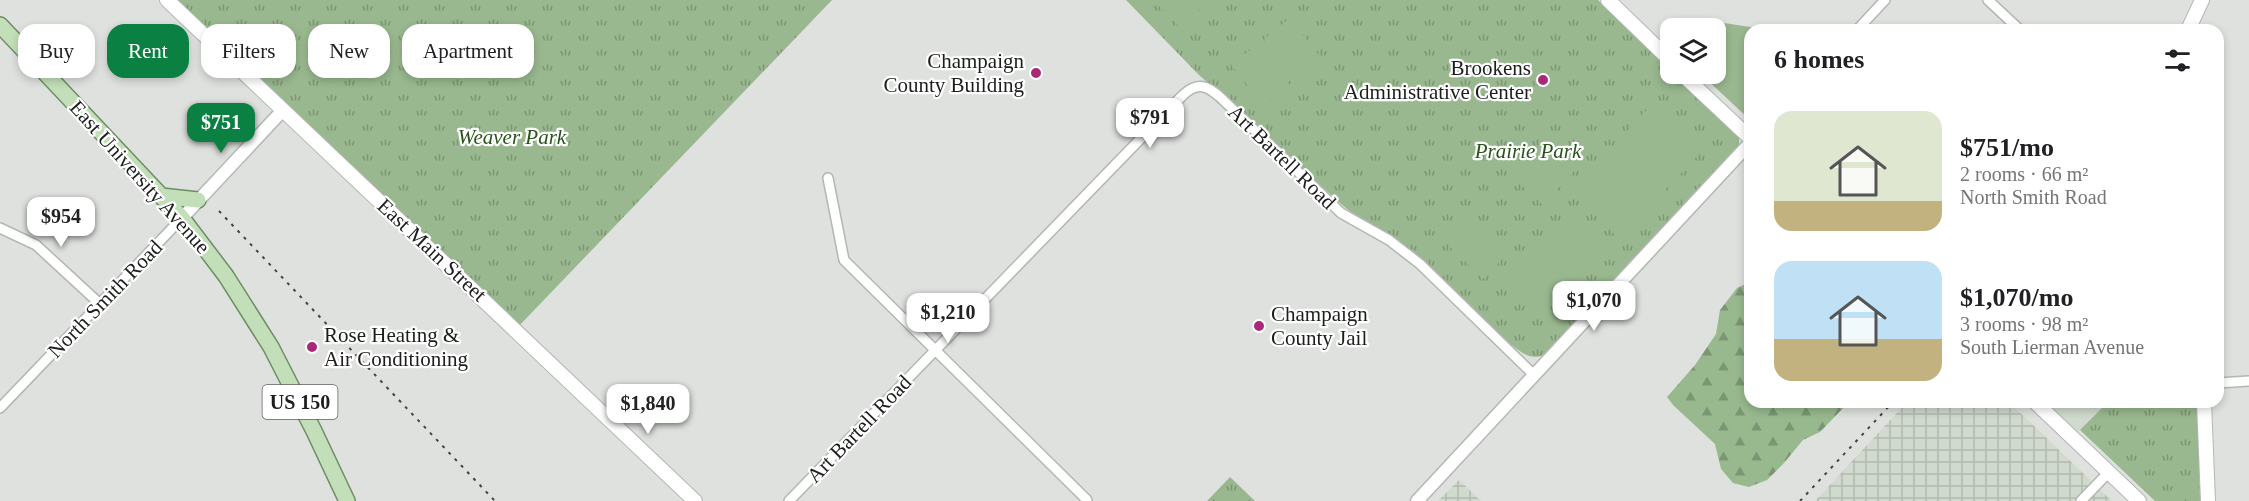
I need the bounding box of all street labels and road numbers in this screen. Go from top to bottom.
street label: East University Avenue [65,95,215,259]
street label: Art Bartell Road [1223,100,1341,215]
street label: East Main Street [373,193,491,307]
street label: North Smith Road [43,235,167,363]
street label: Art Bartell Road [802,370,917,488]
road number: US 150 [262,385,338,419]

